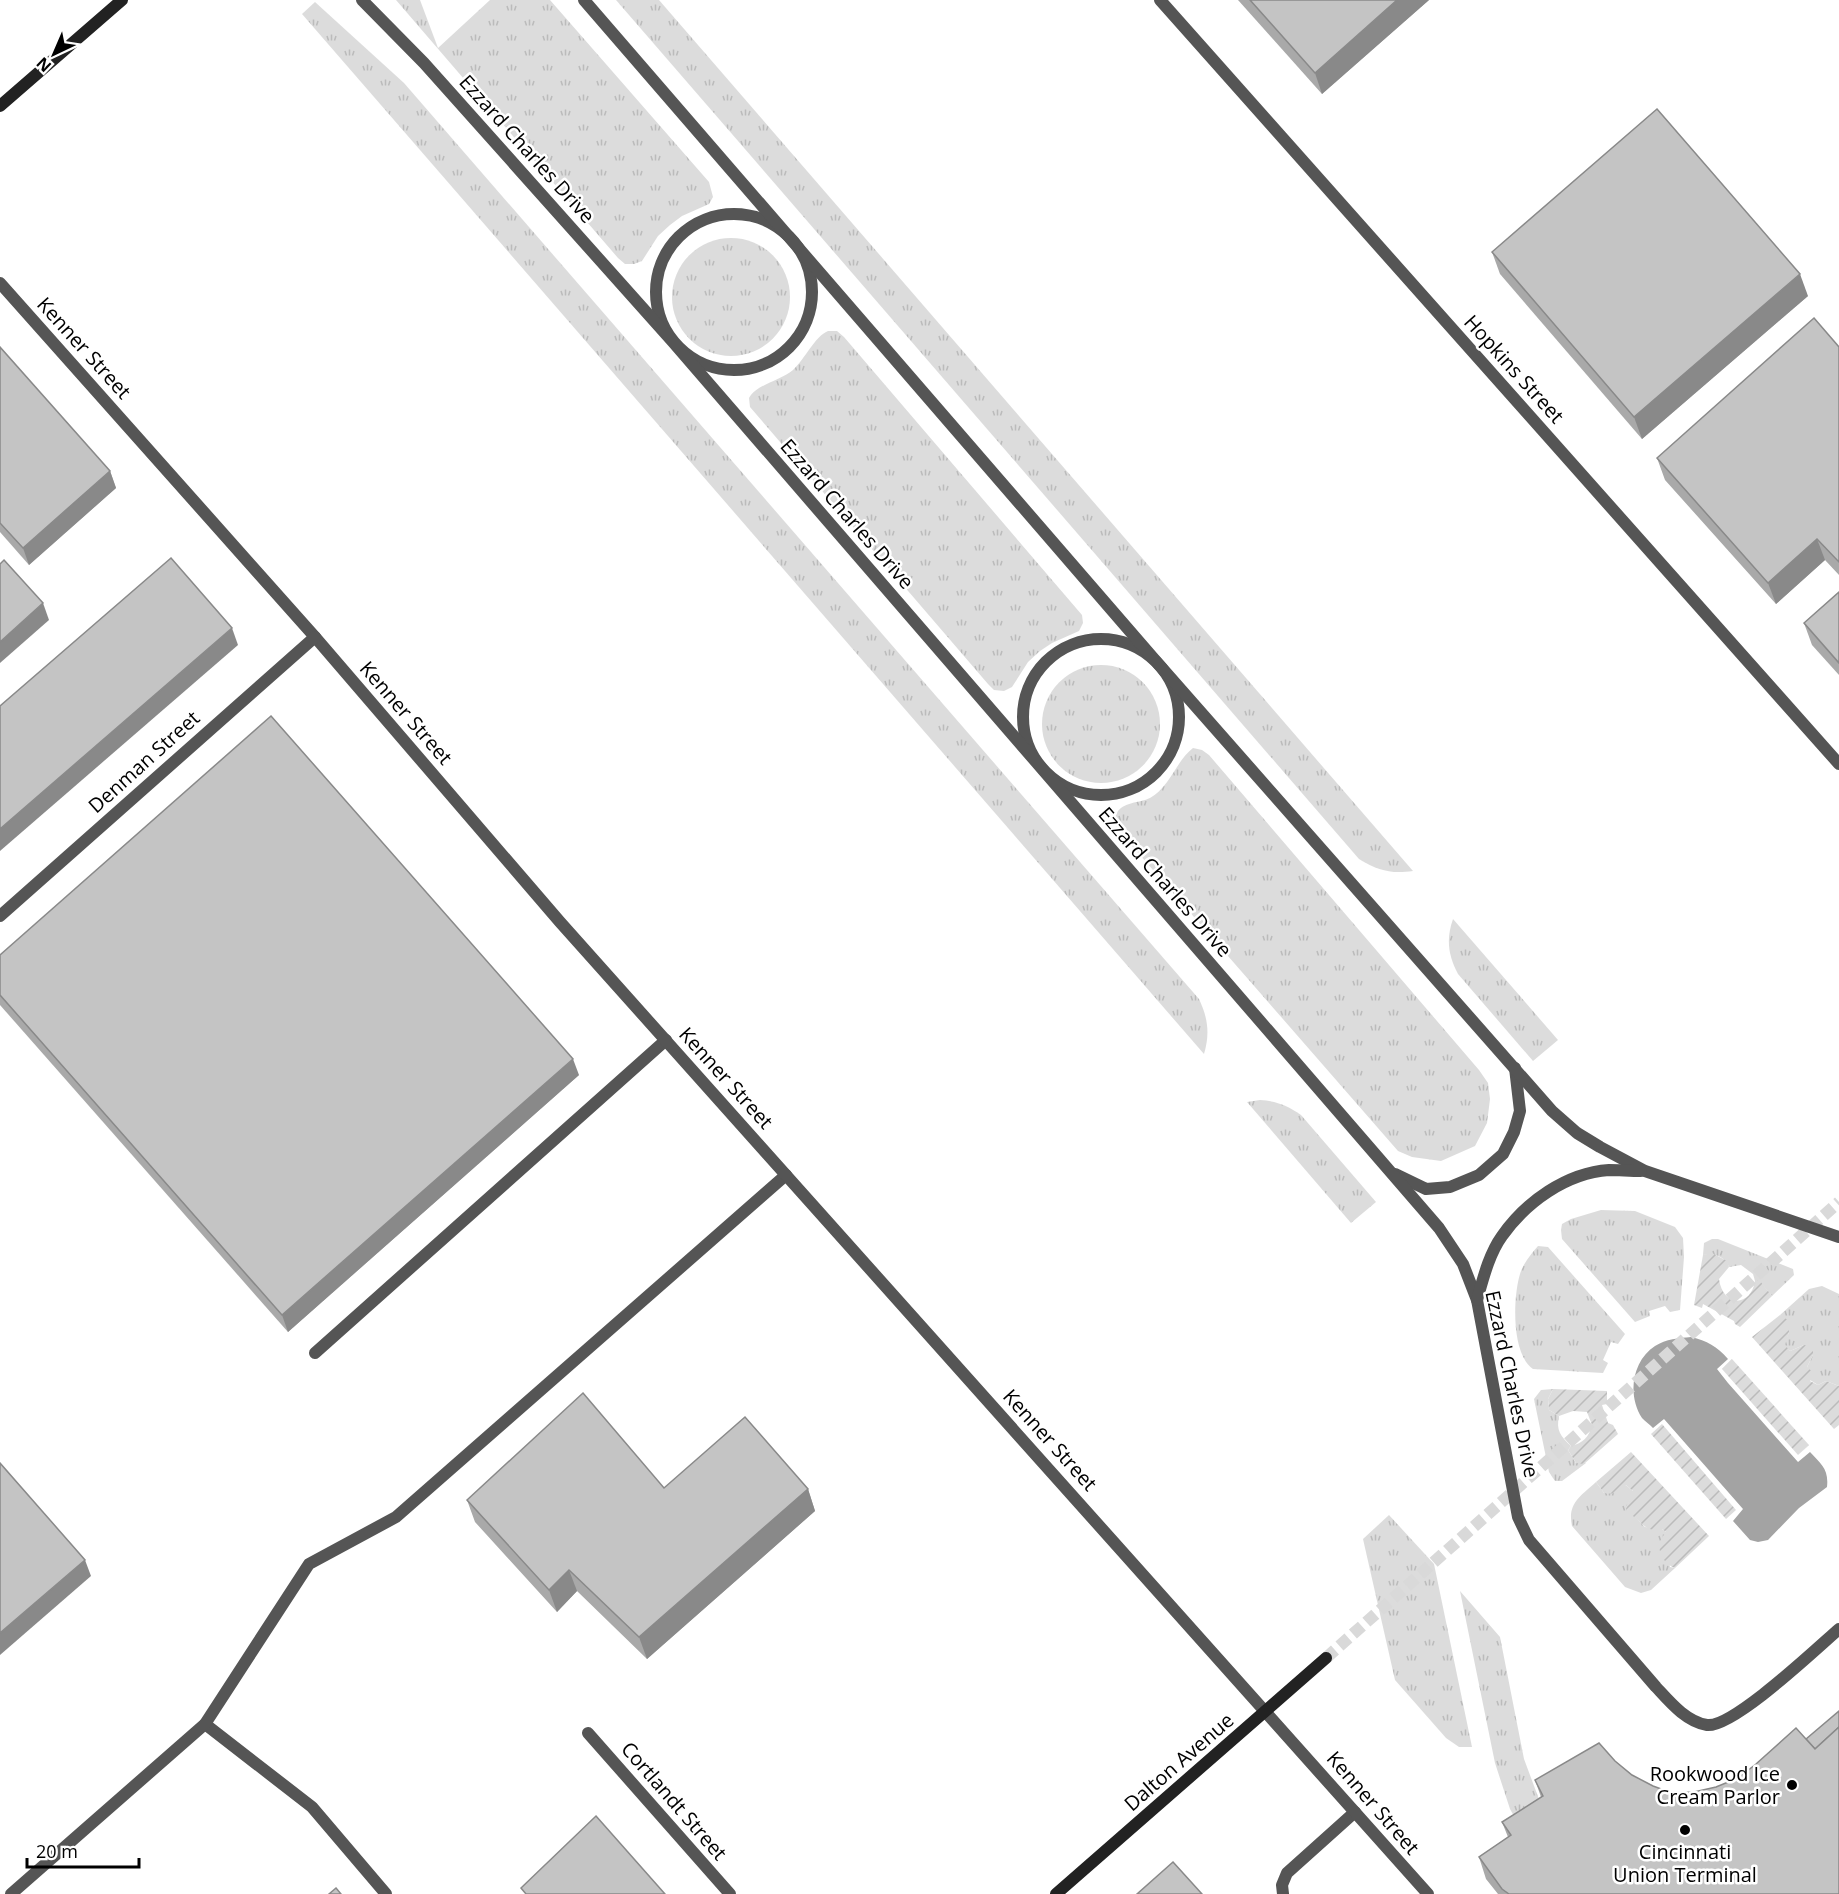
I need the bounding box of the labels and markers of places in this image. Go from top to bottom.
place label: Rookwood Ice Cream Parlor [1650,1760,1780,1810]
marker: Rookwood Ice Cream Parlor [1785,1778,1799,1792]
marker: Cincinnati Union Terminal [1678,1823,1692,1837]
place label: Cincinnati Union Terminal [1613,1838,1757,1888]

